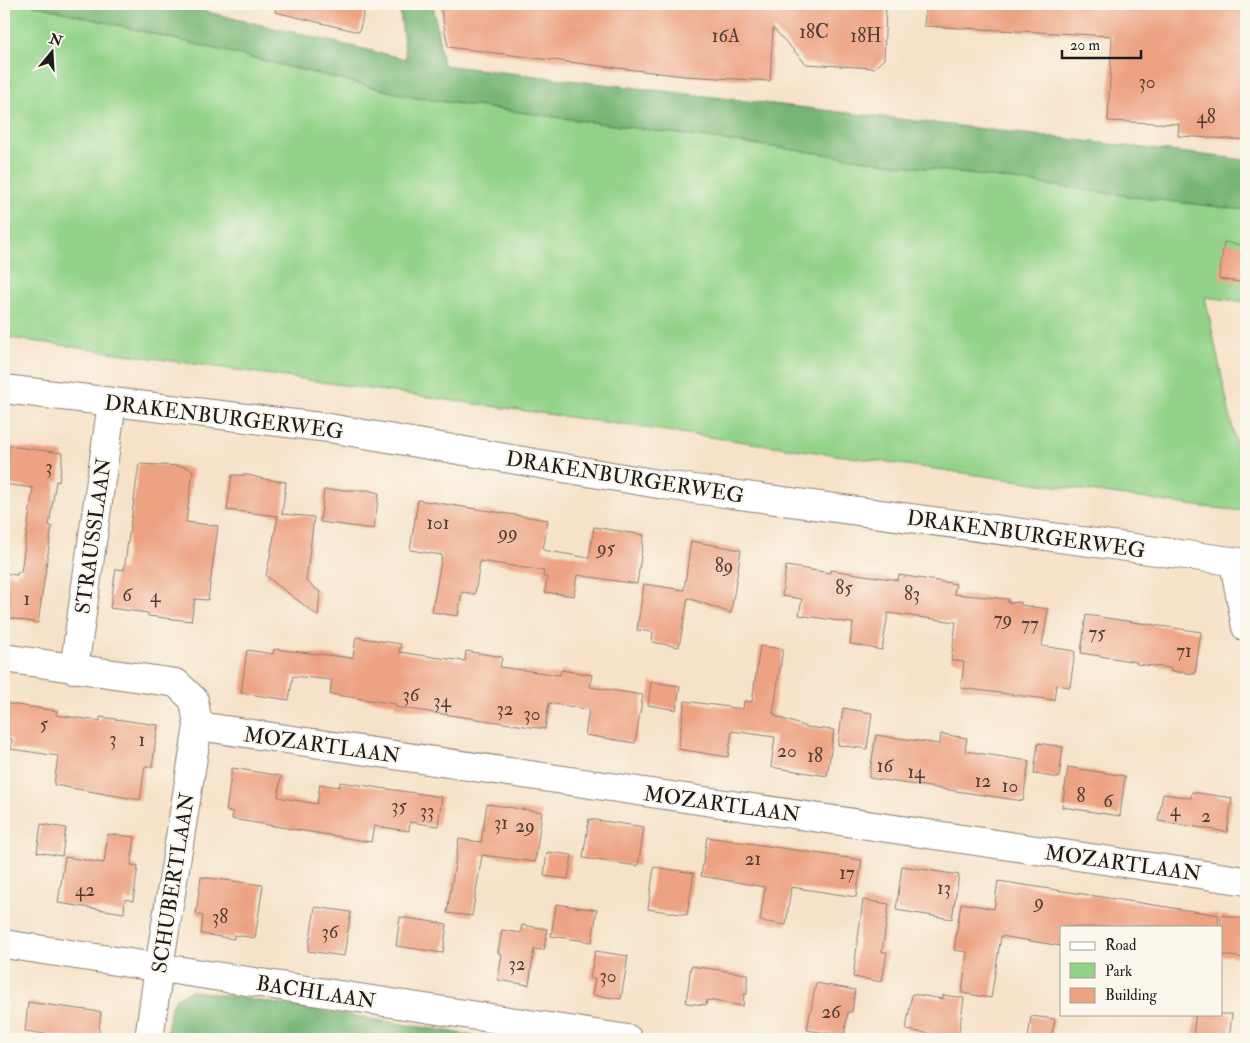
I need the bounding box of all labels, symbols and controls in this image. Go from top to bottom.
house number: 18C [799,20,829,44]
house number: 16A [712,24,740,48]
house number: 18H [850,24,882,48]
north arrow [28,28,78,78]
scale bar [1062,28,1141,60]
text: N [46,30,65,50]
text: 20 m [1070,36,1100,55]
house number: 30 [1138,70,1156,94]
house number: 48 [1196,105,1216,129]
street label: DRAKENBURGERWEG [103,389,345,446]
street label: DRAKENBURGERWEG [504,445,746,510]
house number: 3 [45,455,53,479]
street label: STRAUSSLAAN [69,456,118,616]
street label: DRAKENBURGERWEG [905,504,1147,565]
house number: 101 [426,511,450,535]
house number: 99 [496,521,518,545]
house number: 95 [595,536,616,560]
house number: 89 [715,554,733,578]
house number: 85 [835,576,853,600]
house number: 83 [904,582,920,606]
house number: 6 [122,583,133,607]
house number: 4 [150,584,161,608]
house number: 1 [24,587,30,611]
house number: 79 [994,607,1012,631]
house number: 77 [1021,612,1039,636]
house number: 75 [1088,621,1106,645]
house number: 71 [1176,639,1192,663]
house number: 36 [403,683,421,707]
house number: 34 [433,689,451,713]
house number: 32 [497,697,513,721]
house number: 30 [523,702,541,726]
house number: 5 [40,712,49,736]
street label: MOZARTLAAN [242,721,402,770]
house number: 3 [109,727,117,751]
house number: 1 [139,728,145,752]
house number: 20 [777,739,797,763]
house number: 18 [807,744,823,768]
house number: 16 [877,754,895,778]
house number: 14 [907,760,925,784]
house number: 12 [975,769,991,793]
house number: 10 [1002,774,1018,798]
street label: MOZARTLAAN [642,780,802,829]
house number: 8 [1077,784,1086,808]
house number: 6 [1103,789,1114,813]
street label: SCHUBERTLAAN [146,791,201,975]
house number: 35 [391,794,407,818]
house number: 4 [1170,798,1181,822]
house number: 33 [420,799,434,823]
house number: 2 [1201,804,1211,828]
house number: 31 [494,811,508,835]
house number: 29 [515,814,535,838]
street label: MOZARTLAAN [1043,839,1203,888]
house number: 21 [745,847,761,871]
house number: 17 [839,861,855,885]
house number: 13 [937,876,951,900]
house number: 42 [75,878,95,902]
house number: 9 [1032,890,1044,914]
house number: 38 [212,905,228,929]
house number: 36 [322,920,340,944]
legend [1060,926,1222,1016]
text: Road [1105,936,1137,955]
house number: 32 [509,952,525,976]
text: Park [1105,962,1132,981]
house number: 30 [599,964,617,988]
street label: BACHLAAN [254,970,378,1015]
text: Building [1105,986,1157,1005]
house number: 26 [821,1000,842,1024]

